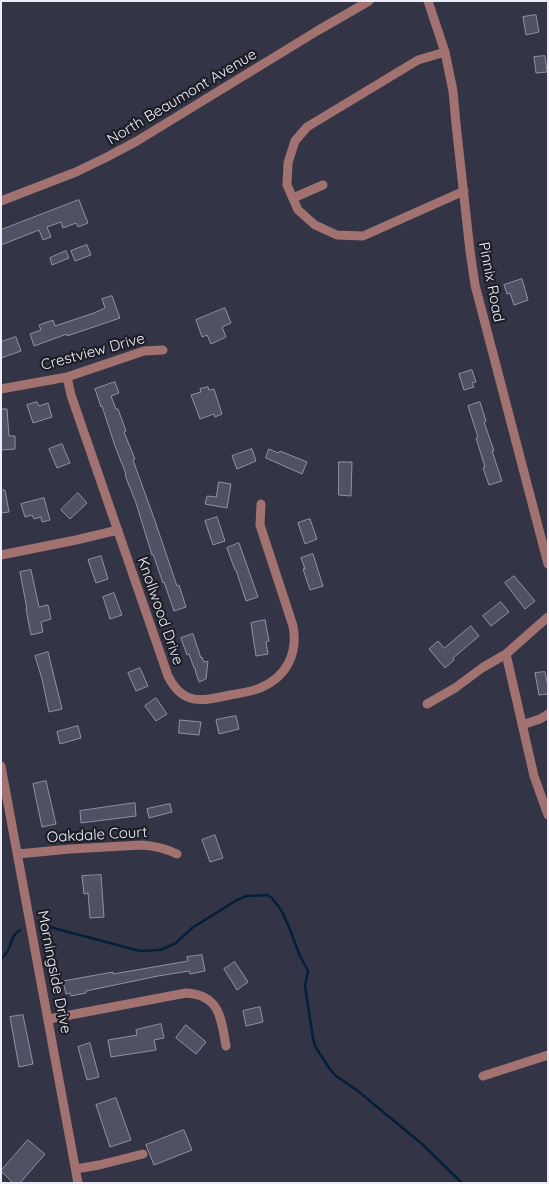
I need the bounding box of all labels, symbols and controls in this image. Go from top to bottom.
street label: North Beaumont Avenue [104,45,260,149]
street label: Pinnix Road [474,240,508,324]
street label: Crestview Drive [39,329,147,375]
street label: Knollwood Drive [133,555,187,667]
street label: Oakdale Court [46,823,148,847]
street label: Morningside Drive [33,909,75,1035]

